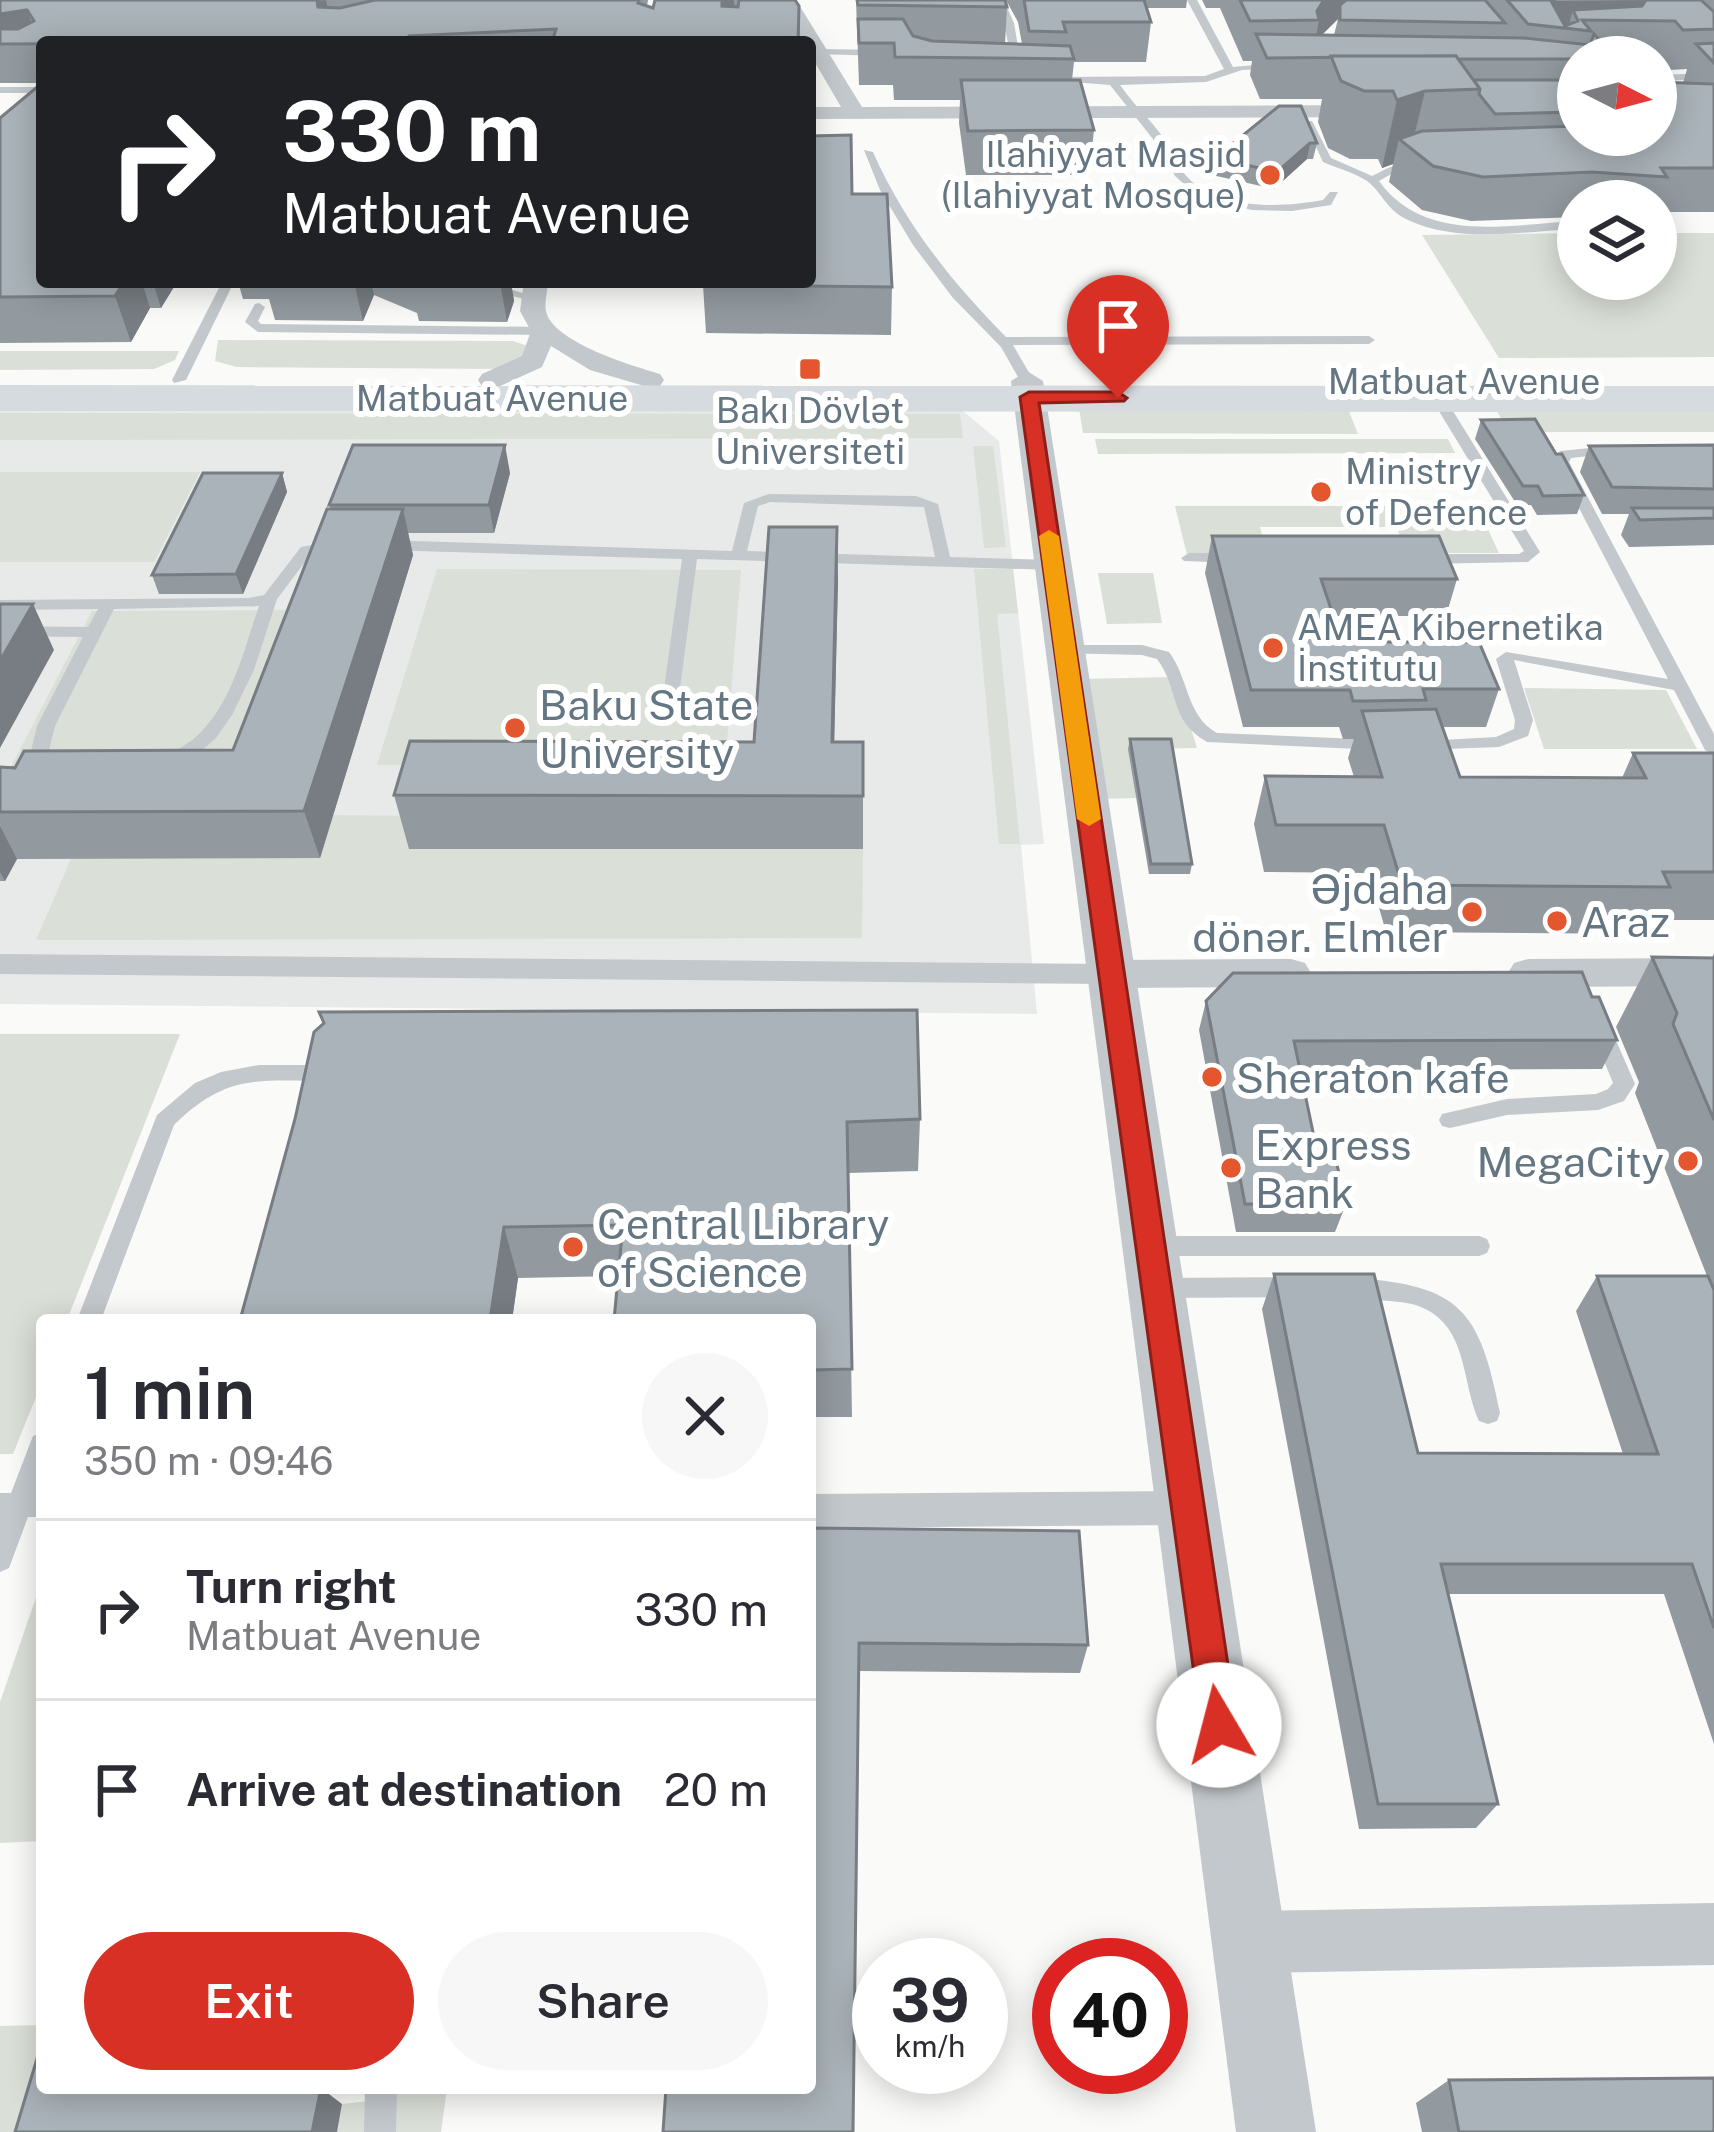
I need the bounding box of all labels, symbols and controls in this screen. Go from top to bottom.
north arrow [1557,36,1677,156]
map controls [1557,36,1677,300]
text: 330 m [282,81,542,180]
icon: right [84,84,240,240]
place label: Ilahiyyat Masjid (Ilahiyyat Mosque) [941,133,1246,216]
marker: Ilahiyyat Masjid (Ilahiyyat Mosque) [1257,162,1283,188]
button: layers [1557,180,1677,300]
text: Matbuat Avenue [282,182,691,245]
pin [1067,275,1169,398]
icon: arrive [1085,293,1151,359]
marker: Bakı Dövlət Universiteti [797,356,823,382]
street label: Matbuat Avenue [1328,360,1600,402]
street label: Matbuat Avenue [356,377,628,419]
place label: Bakı Dövlət Universiteti [715,389,905,472]
place label: Ministry of Defence [1345,450,1527,533]
marker: Ministry of Defence [1308,479,1334,505]
place label: AMEA Kibernetika İnstitutu [1297,606,1604,689]
marker: AMEA Kibernetika İnstitutu [1260,635,1286,661]
place label: Baku State University [539,680,753,777]
marker: Baku State University [502,715,528,741]
place label: Əjdaha dönər. Elmler [1192,864,1448,961]
place label: Araz [1581,897,1670,946]
marker: Əjdaha dönər. Elmler [1459,899,1485,925]
marker: Araz [1544,908,1570,934]
place label: Sheraton kafe [1236,1053,1510,1102]
marker: Sheraton kafe [1199,1064,1225,1090]
place label: Express Bank [1255,1120,1412,1217]
place label: MegaCity [1477,1137,1664,1186]
marker: MegaCity [1675,1148,1701,1174]
marker: Express Bank [1218,1155,1244,1181]
place label: Central Library of Science [597,1199,889,1296]
marker: Central Library of Science [560,1234,586,1260]
text: 1 min [84,1351,255,1435]
button: close [642,1353,768,1479]
text: 350 m · 09:46 [84,1438,334,1484]
text: Turn right [186,1560,397,1613]
icon: right [84,1577,150,1643]
text: 330 m [634,1583,768,1636]
text: Matbuat Avenue [186,1613,481,1659]
position arrow [1156,1662,1282,1788]
icon: arrive [84,1757,150,1823]
text: Arrive at destination [186,1763,622,1816]
text: 20 m [664,1763,768,1816]
button: Exit [84,1932,414,2070]
button: Share [438,1932,768,2070]
speed limit sign: 40 [1032,1938,1188,2094]
text: 39 [890,1965,970,2036]
text: km/h [895,2028,965,2064]

